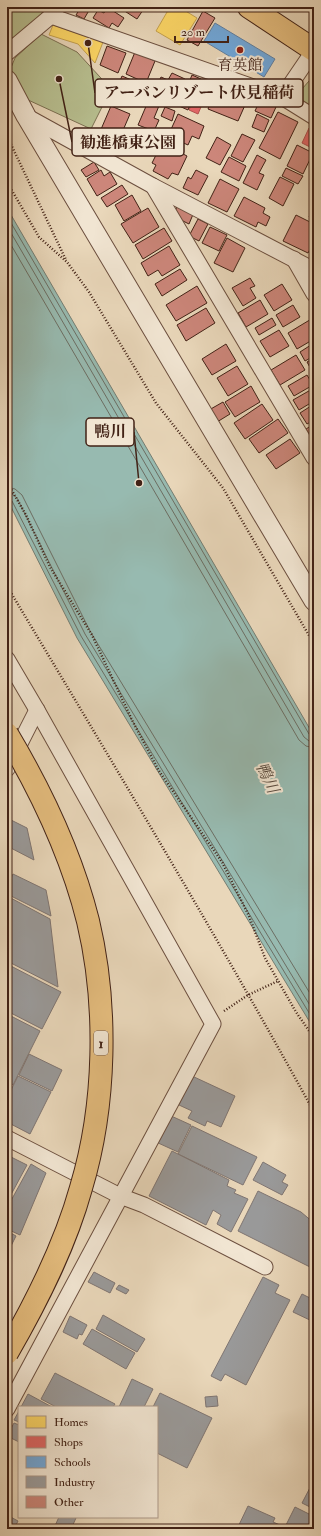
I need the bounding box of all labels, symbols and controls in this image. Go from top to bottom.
scale bar [175,18,228,44]
text: 20 m [181,25,206,40]
marker: 育英館 [235,45,245,55]
place label: 育英館 [217,56,263,75]
callout: アーバンリゾート伏見稲荷 [95,79,303,107]
text: アーバンリゾート伏見稲荷 [104,83,294,103]
callout: 勧進橋東公園 [72,128,184,156]
text: 勧進橋東公園 [80,133,176,153]
callout: 鴨川 [86,418,134,446]
text: 鴨川 [94,422,126,442]
water label: 鴨川 [251,759,284,799]
road number: 1 [94,1031,108,1055]
legend [18,1406,158,1518]
text: Homes [54,1415,88,1430]
text: Shops [54,1435,83,1450]
text: Schools [54,1455,91,1470]
text: Industry [54,1475,96,1490]
text: Other [54,1495,84,1510]

